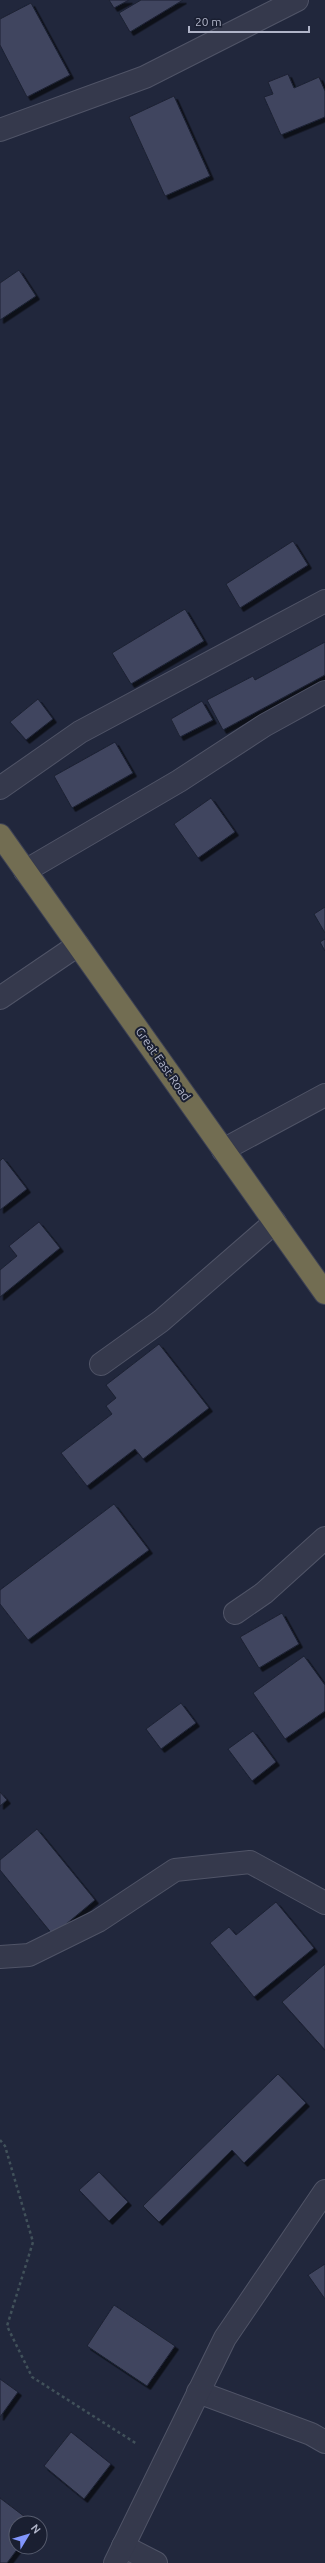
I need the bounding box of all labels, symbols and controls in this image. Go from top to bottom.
scale bar [189,8,309,34]
text: 20 m [195,15,222,28]
street label: Great East Road [133,1025,193,1103]
north arrow [8,2515,48,2555]
text: N [29,2522,43,2536]

